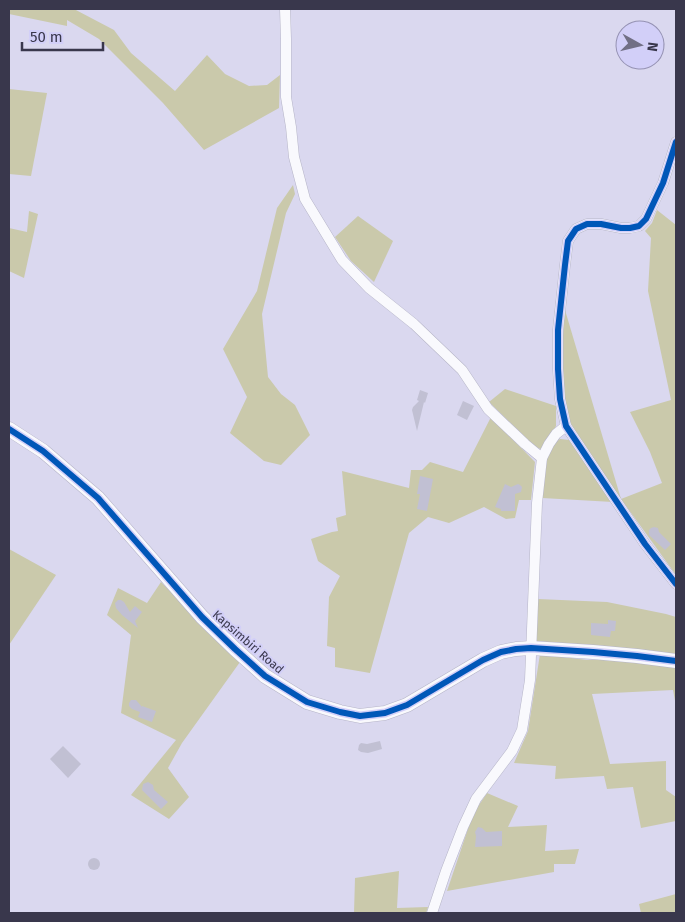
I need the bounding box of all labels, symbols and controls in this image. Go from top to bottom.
scale bar [22,20,104,52]
north arrow [615,20,665,70]
text: 50 m [30,28,63,46]
text: N [643,41,661,53]
street label: Kapsimbiri Road [210,607,286,677]

